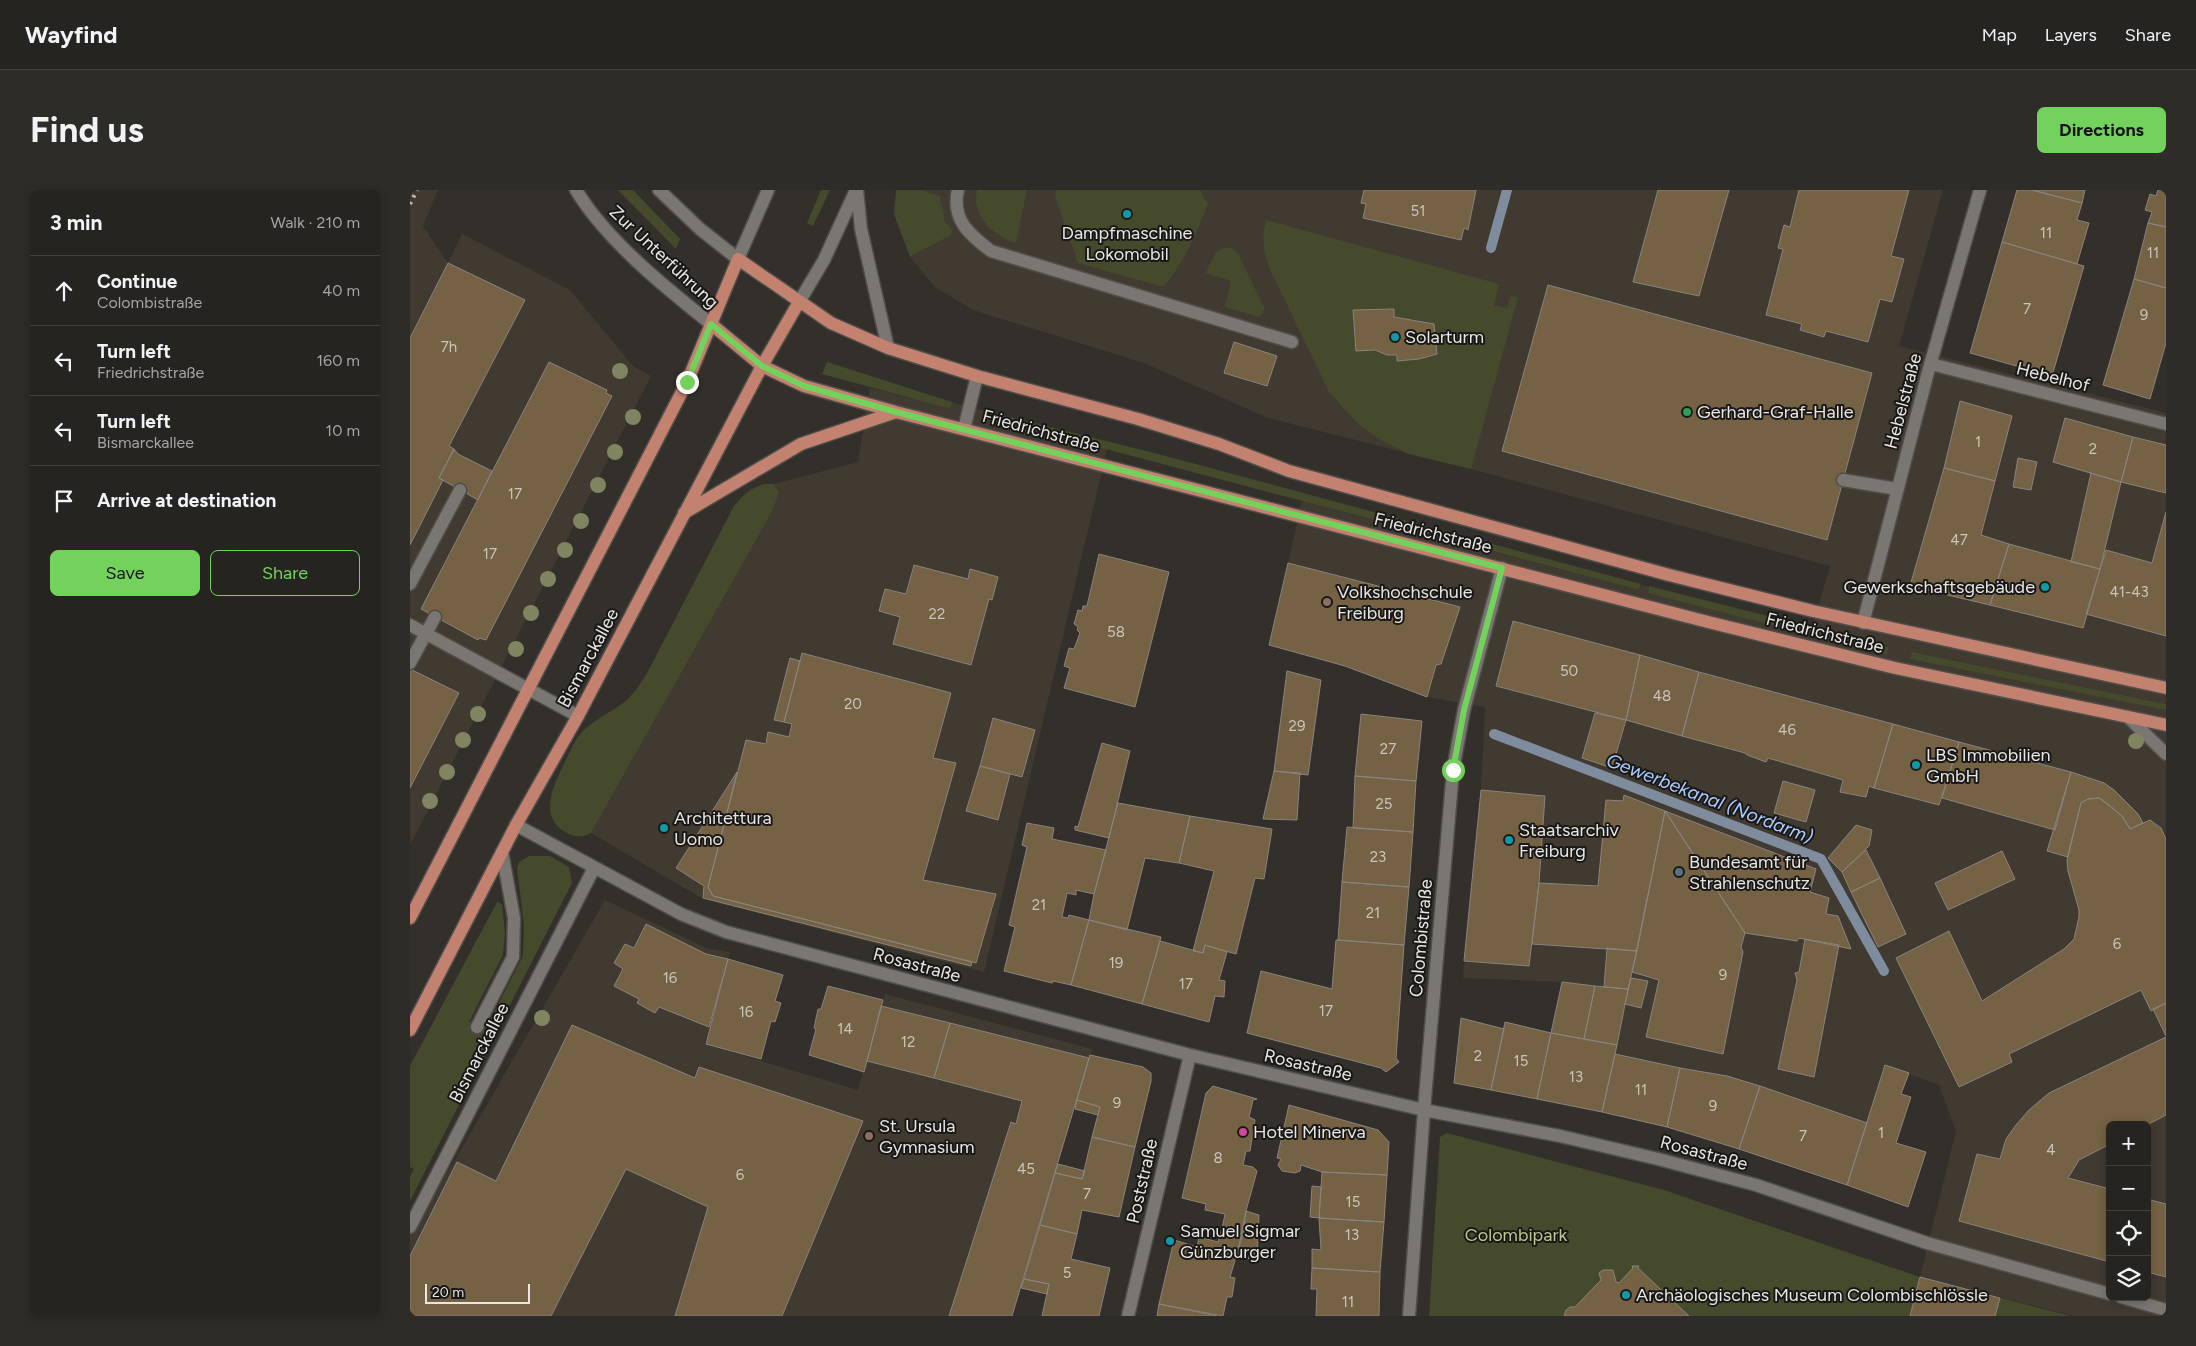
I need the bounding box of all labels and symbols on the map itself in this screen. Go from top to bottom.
street label: Zur Unterführung [605,201,723,313]
house number: 51 [1411,202,1425,220]
marker: Dampfmaschine Lokomobil [1121,208,1133,220]
place label: Dampfmaschine Lokomobil [1062,222,1193,265]
house number: 11 [2040,224,2052,242]
house number: 11 [2147,244,2159,262]
house number: 7 [2023,300,2031,318]
house number: 9 [2140,306,2148,324]
place label: Solarturm [1405,326,1484,348]
marker: Solarturm [1389,331,1401,343]
house number: 7h [441,338,457,356]
street label: Hebelstraße [1880,351,1926,451]
street label: Hebelhof [2014,357,2092,397]
route end [676,371,699,394]
place label: Gerhard-Graf-Halle [1697,401,1854,423]
street label: Friedrichstraße [980,405,1102,457]
marker: Gerhard-Graf-Halle [1681,406,1693,418]
house number: 1 [1975,433,1981,451]
house number: 2 [2089,440,2097,458]
house number: 17 [508,485,522,503]
street label: Friedrichstraße [1372,508,1494,558]
house number: 47 [1950,531,1968,549]
house number: 17 [483,545,497,563]
place label: Gewerkschaftsgebäude [1843,576,2035,598]
place label: Volkshochschule Freiburg [1337,581,1473,624]
marker: Gewerkschaftsgebäude [2039,581,2051,593]
house number: 41-43 [2109,583,2149,601]
marker: Volkshochschule Freiburg [1321,596,1333,608]
street label: Bismarckallee [553,604,623,711]
house number: 22 [929,605,945,623]
street label: Friedrichstraße [1764,608,1886,658]
house number: 58 [1107,623,1125,641]
house number: 50 [1560,662,1578,680]
house number: 48 [1653,687,1671,705]
house number: 20 [844,695,862,713]
house number: 29 [1289,717,1305,735]
house number: 46 [1778,721,1796,739]
house number: 27 [1380,740,1396,758]
place label: LBS Immobilien GmbH [1926,744,2051,787]
water label: Gewerbekanal (Nordarm) [1603,748,1817,849]
route start [1442,759,1465,782]
marker: LBS Immobilien GmbH [1910,759,1922,771]
house number: 25 [1375,795,1393,813]
place label: Architettura Uomo [674,807,772,850]
place label: Staatsarchiv Freiburg [1519,819,1620,862]
marker: Architettura Uomo [658,822,670,834]
marker: Staatsarchiv Freiburg [1503,834,1515,846]
house number: 23 [1370,848,1386,866]
place label: Bundesamt für Strahlenschutz [1689,851,1810,894]
marker: Bundesamt für Strahlenschutz [1673,866,1685,878]
street label: Colombistraße [1405,878,1437,998]
house number: 21 [1032,896,1046,914]
house number: 21 [1366,904,1380,922]
house number: 6 [2113,935,2122,953]
street label: Rosastraße [871,943,963,987]
house number: 19 [1109,954,1123,972]
house number: 9 [1719,966,1727,984]
house number: 16 [663,969,678,987]
house number: 17 [1179,975,1193,993]
street label: Bismarckallee [444,999,514,1107]
house number: 17 [1319,1002,1333,1020]
house number: 16 [739,1003,754,1021]
house number: 14 [837,1020,853,1038]
house number: 12 [901,1033,915,1051]
street label: Rosastraße [1262,1044,1354,1086]
house number: 2 [1474,1047,1482,1065]
house number: 15 [1514,1052,1528,1070]
house number: 13 [1569,1068,1583,1086]
house number: 11 [1635,1081,1647,1099]
house number: 9 [1113,1094,1121,1112]
house number: 9 [1709,1097,1717,1115]
place label: St. Ursula Gymnasium [879,1115,975,1158]
place label: Hotel Minerva [1253,1121,1366,1143]
house number: 1 [1878,1124,1884,1142]
marker: Hotel Minerva [1237,1126,1249,1138]
house number: 7 [1799,1127,1807,1145]
marker: St. Ursula Gymnasium [863,1130,875,1142]
street label: Rosastraße [1658,1131,1750,1175]
street label: Poststraße [1122,1136,1162,1226]
house number: 4 [2046,1141,2056,1159]
house number: 8 [1213,1149,1223,1167]
house number: 45 [1017,1160,1035,1178]
house number: 6 [736,1166,745,1184]
house number: 7 [1083,1185,1091,1203]
house number: 15 [1346,1193,1360,1211]
place label: Samuel Sigmar Günzburger [1180,1220,1300,1263]
park label: Colombipark [1465,1224,1568,1246]
house number: 13 [1345,1226,1359,1244]
marker: Samuel Sigmar Günzburger [1164,1235,1176,1247]
house number: 5 [1063,1264,1071,1282]
scale bar [425,1281,530,1304]
place label: Archäologisches Museum Colombischlössle [1636,1284,1988,1306]
marker: Archäologisches Museum Colombischlössle [1620,1289,1632,1301]
house number: 11 [1342,1293,1354,1311]

